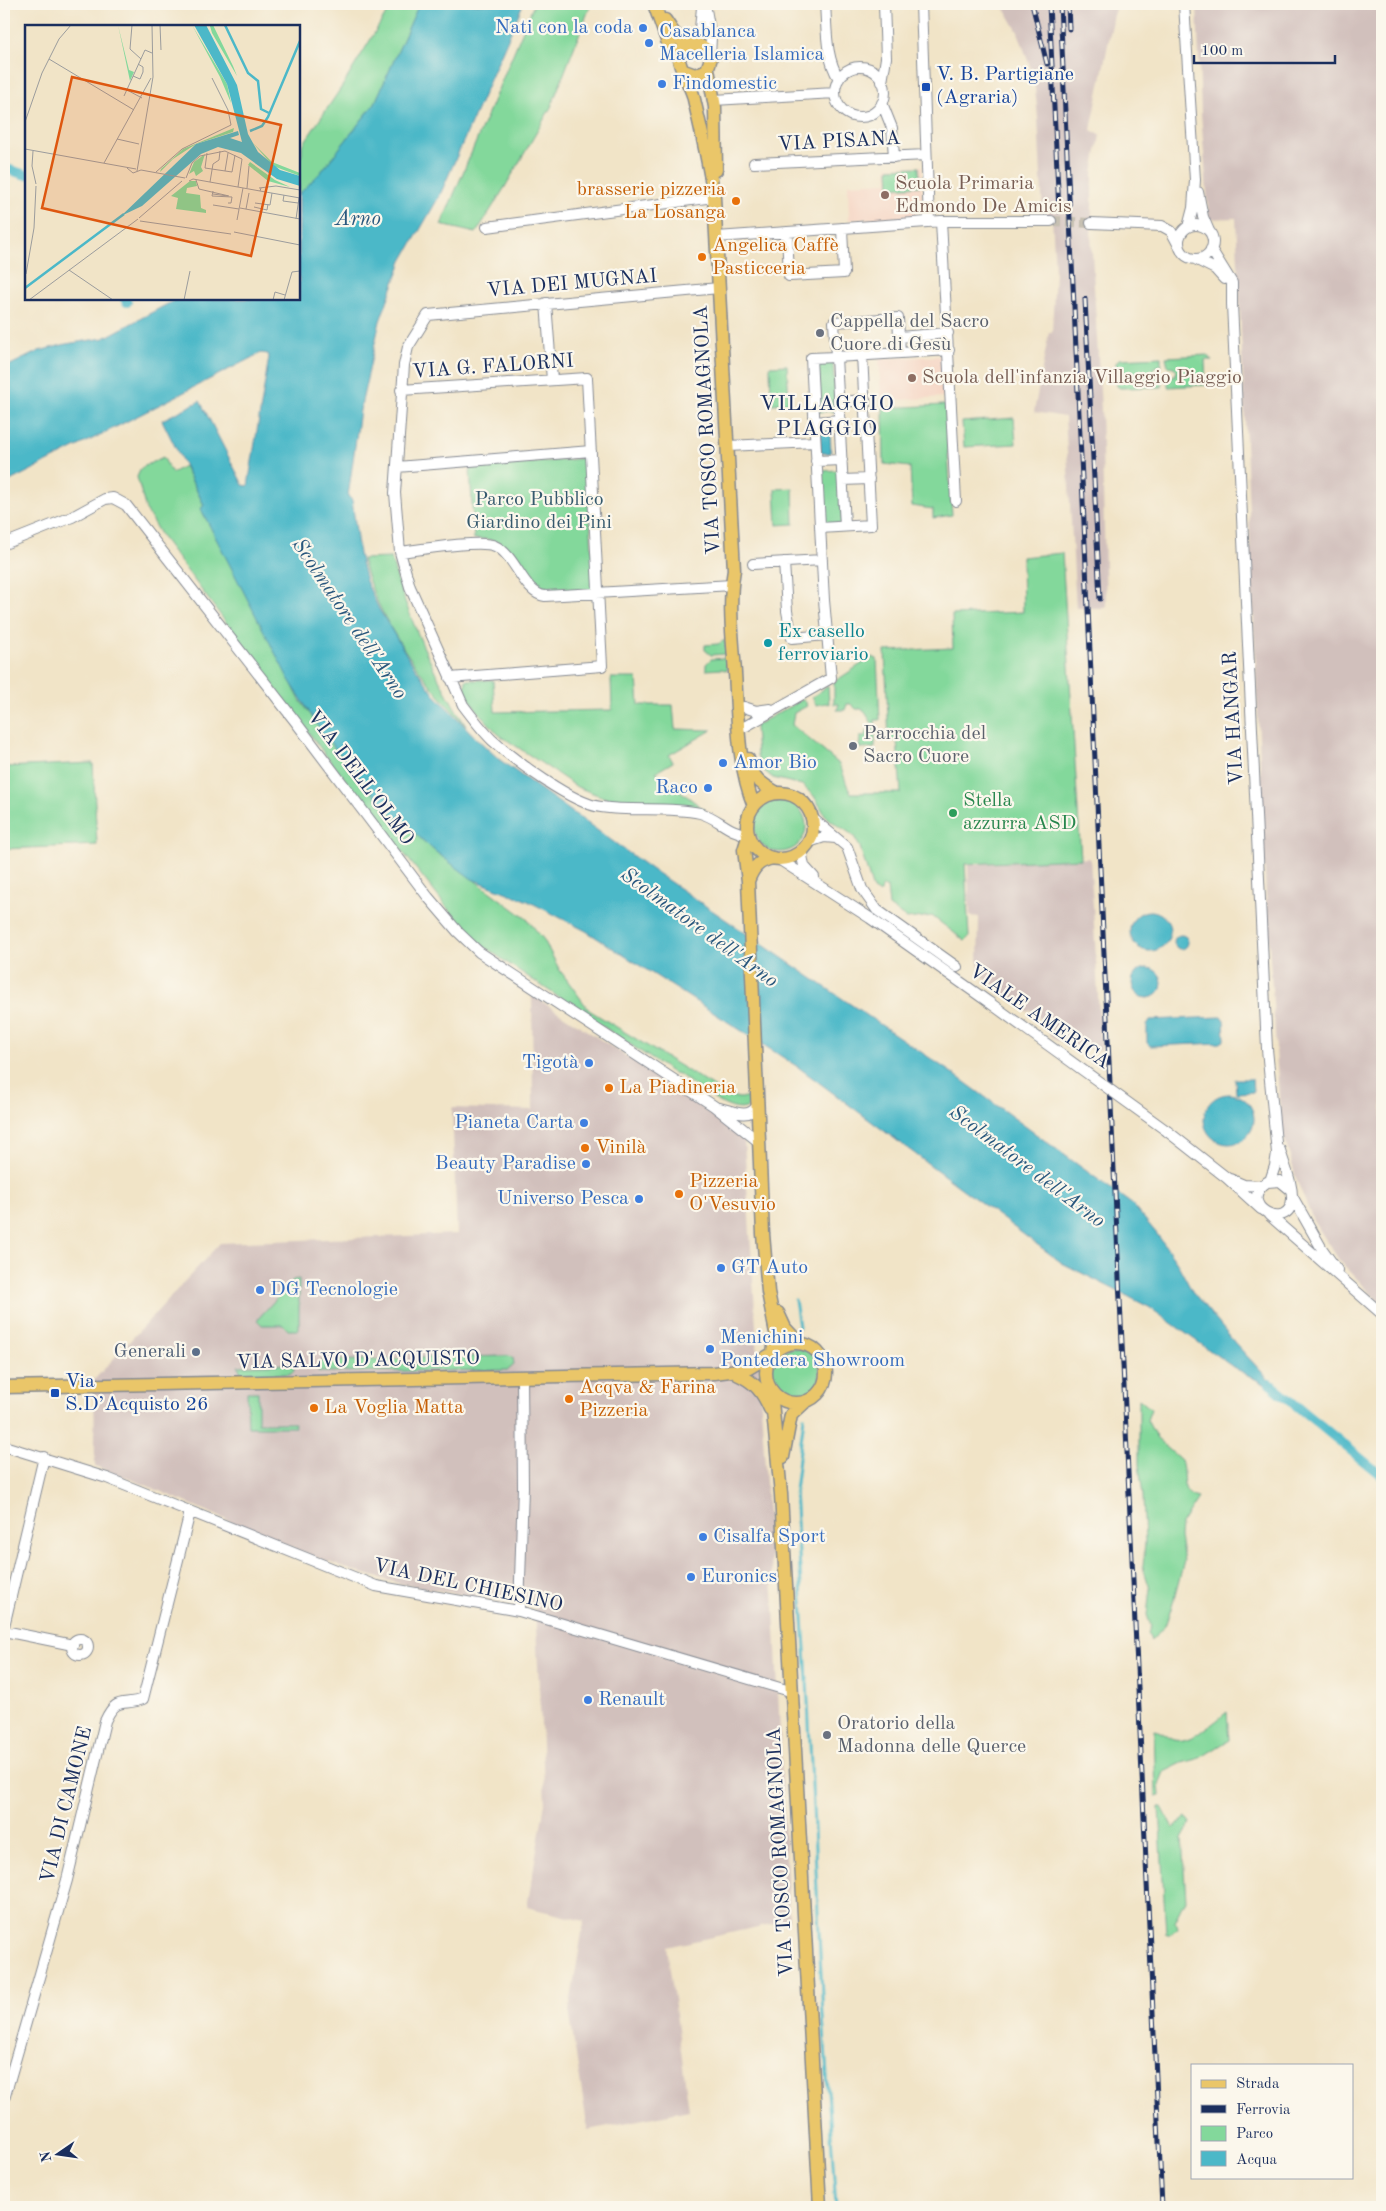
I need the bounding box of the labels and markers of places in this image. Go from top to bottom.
place label: Nati con la coda [495,18,633,38]
marker: Nati con la coda [637,22,649,34]
place label: Casablanca Macelleria Islamica [659,22,824,65]
marker: Casablanca Macelleria Islamica [643,37,655,49]
place label: V. B. Partigiane (Agraria) [936,65,1074,108]
place label: Findomestic [672,74,777,94]
marker: Findomestic [656,78,668,90]
marker: V. B. Partigiane (Agraria) [920,81,932,93]
place label: Scuola Primaria Edmondo De Amicis [895,174,1072,217]
place label: brasserie pizzeria La Losanga [577,180,726,223]
marker: Scuola Primaria Edmondo De Amicis [879,189,891,201]
marker: brasserie pizzeria La Losanga [730,195,742,207]
place label: Angelica Caffè Pasticceria [712,236,839,279]
marker: Angelica Caffè Pasticceria [696,251,708,263]
place label: Cappella del Sacro Cuore di Gesù [830,312,989,355]
marker: Cappella del Sacro Cuore di Gesù [814,327,826,339]
place label: Scuola dell'infanzia Villaggio Piaggio [922,368,1242,388]
marker: Scuola dell'infanzia Villaggio Piaggio [906,372,918,384]
place label: Ex casello ferroviario [778,622,869,665]
marker: Ex casello ferroviario [762,637,774,649]
place label: Parrocchia del Sacro Cuore [863,724,986,767]
marker: Parrocchia del Sacro Cuore [847,740,859,752]
place label: Amor Bio [733,753,817,773]
marker: Amor Bio [717,757,729,769]
place label: Raco [655,778,698,798]
marker: Raco [702,782,714,794]
place label: Stella azzurra ASD [963,791,1076,834]
marker: Stella azzurra ASD [947,807,959,819]
place label: Tigotà [522,1053,579,1073]
marker: Tigotà [583,1057,595,1069]
place label: La Piadineria [619,1078,736,1098]
marker: La Piadineria [603,1082,615,1094]
place label: Pianeta Carta [454,1113,574,1133]
marker: Pianeta Carta [578,1117,590,1129]
place label: Vinilà [595,1138,647,1158]
marker: Vinilà [579,1142,591,1154]
place label: Beauty Paradise [435,1154,576,1174]
marker: Beauty Paradise [580,1158,592,1170]
place label: Pizzeria O'Vesuvio [689,1172,776,1215]
marker: Pizzeria O'Vesuvio [673,1188,685,1200]
place label: Universo Pesca [497,1189,629,1209]
marker: Universo Pesca [633,1193,645,1205]
place label: GT Auto [731,1258,808,1278]
marker: GT Auto [715,1262,727,1274]
place label: DG Tecnologie [270,1280,398,1300]
marker: DG Tecnologie [254,1284,266,1296]
place label: Menichini Pontedera Showroom [720,1328,905,1371]
place label: Generali [114,1342,186,1362]
marker: Menichini Pontedera Showroom [704,1343,716,1355]
marker: Generali [190,1346,202,1358]
place label: Via S.D’Acquisto 26 [65,1372,209,1415]
place label: Acqva & Farina Pizzeria [579,1378,716,1421]
marker: Via S.D’Acquisto 26 [49,1387,61,1399]
marker: Acqva & Farina Pizzeria [563,1393,575,1405]
place label: La Voglia Matta [324,1398,464,1418]
marker: La Voglia Matta [308,1402,320,1414]
place label: Cisalfa Sport [713,1527,826,1547]
marker: Cisalfa Sport [697,1531,709,1543]
place label: Euronics [701,1567,777,1587]
marker: Euronics [685,1571,697,1583]
place label: Renault [598,1690,665,1710]
marker: Renault [582,1694,594,1706]
place label: Oratorio della Madonna delle Querce [837,1714,1026,1757]
marker: Oratorio della Madonna delle Querce [821,1729,833,1741]

